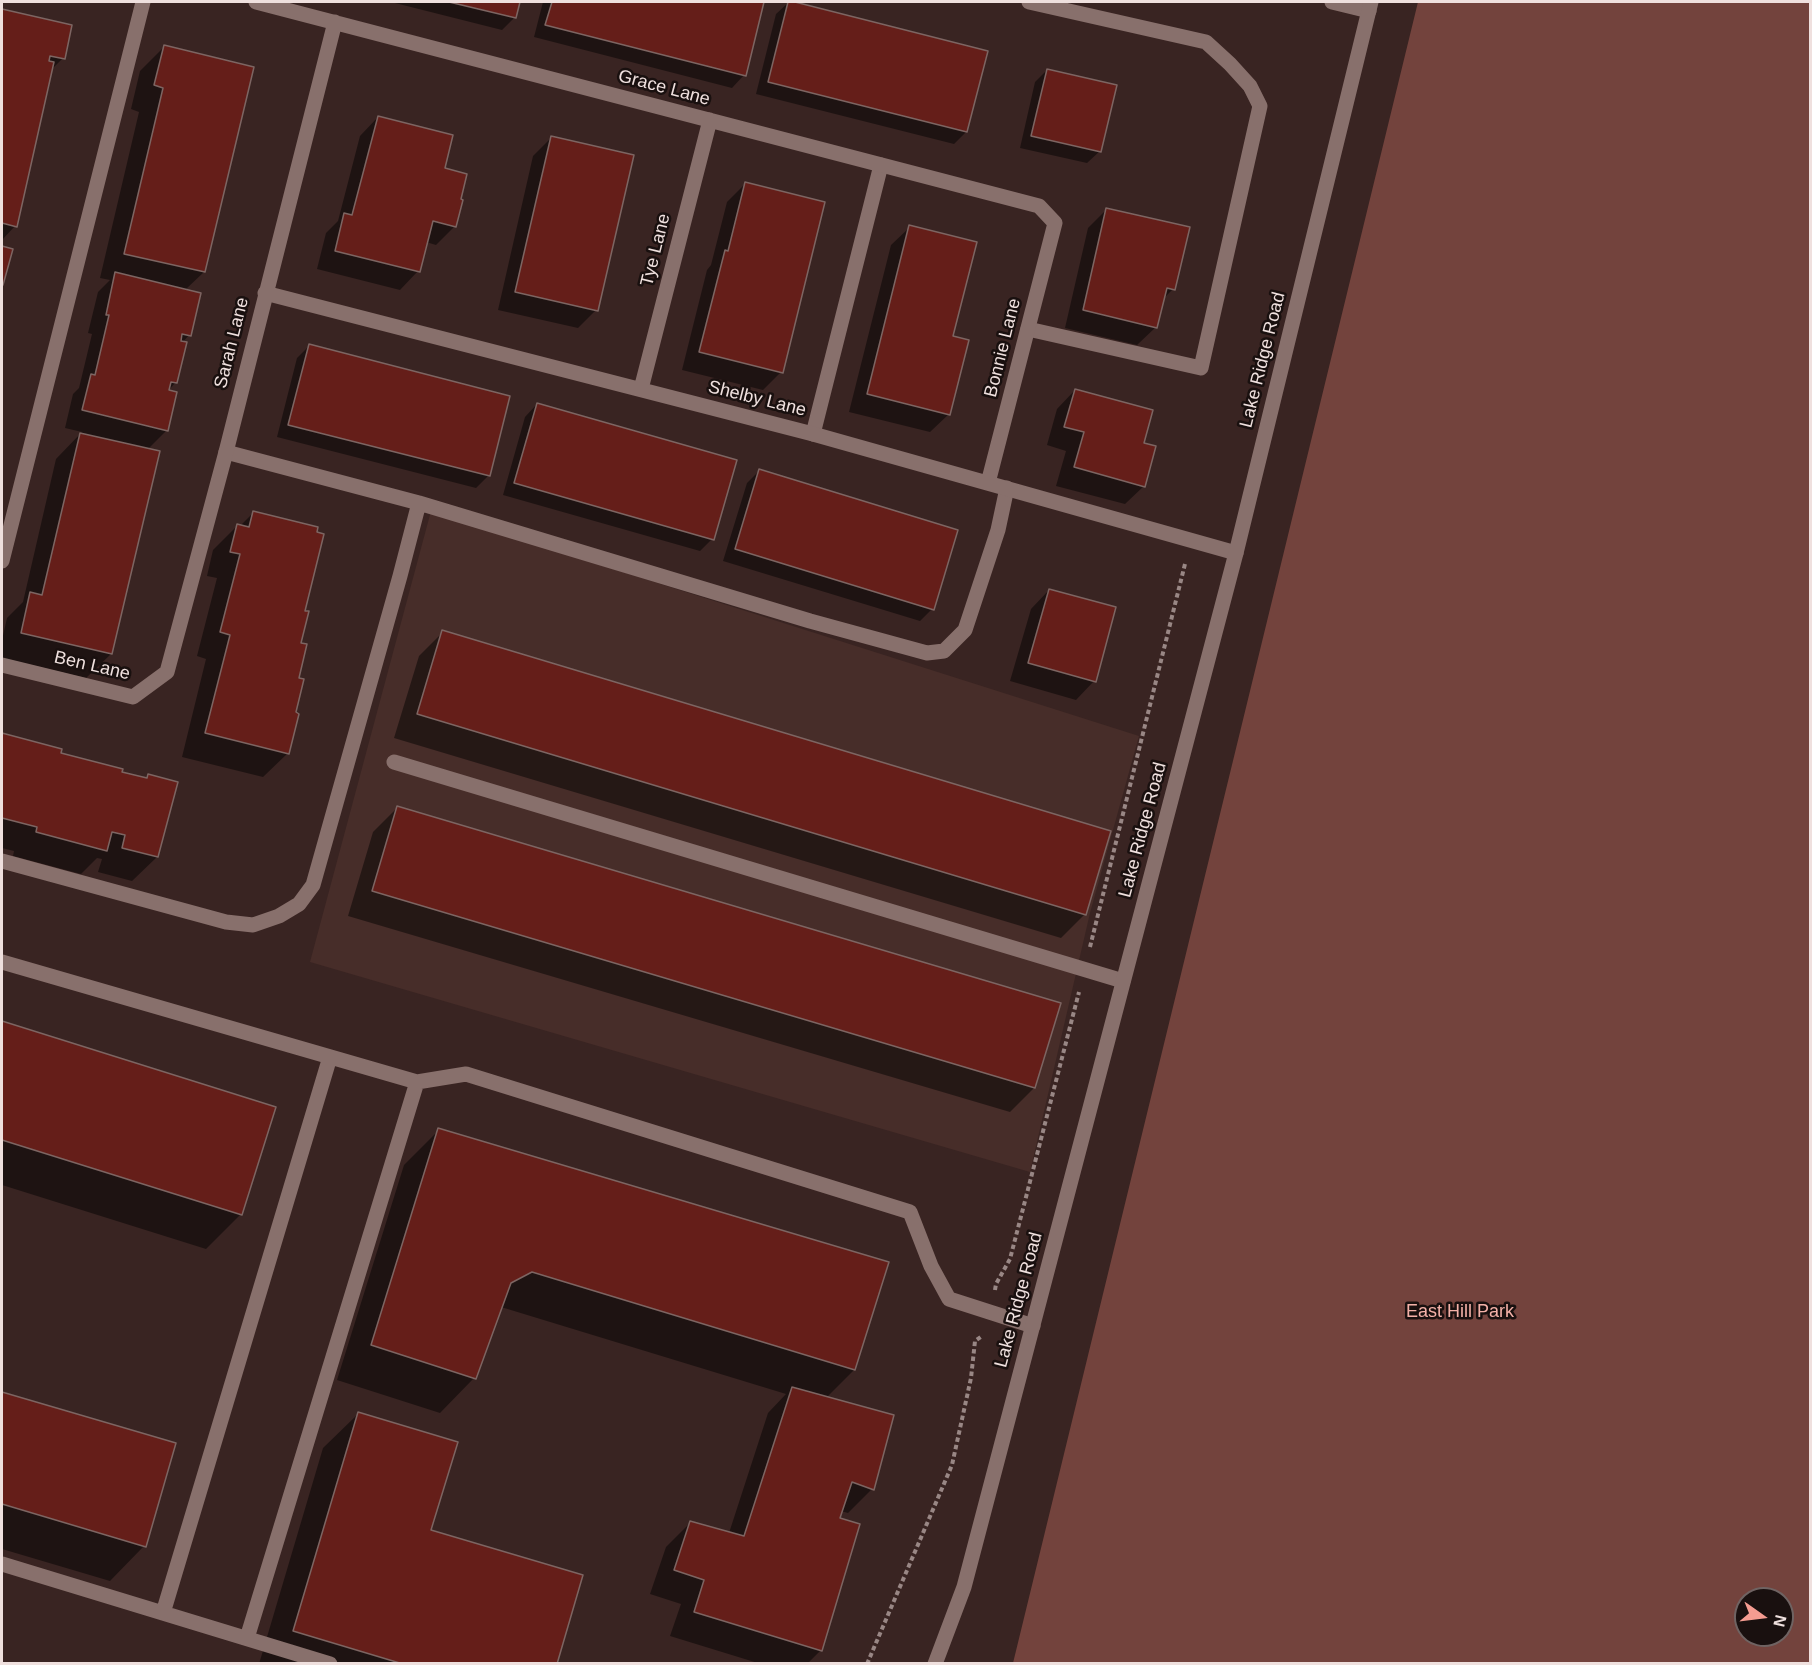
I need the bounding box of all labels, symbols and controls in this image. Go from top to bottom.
street label: Grace Lane [616,65,712,111]
street label: Tye Lane [637,211,675,289]
street label: Lake Ridge Road [1236,290,1290,430]
street label: Sarah Lane [210,295,254,391]
street label: Bonnie Lane [980,296,1026,400]
street label: Shelby Lane [706,376,808,422]
street label: Ben Lane [52,647,132,685]
street label: Lake Ridge Road [1115,760,1171,900]
street label: Lake Ridge Road [991,1230,1047,1370]
park label: East Hill Park [1406,1301,1514,1323]
north arrow [1734,1587,1794,1647]
text: N [1770,1613,1790,1629]

